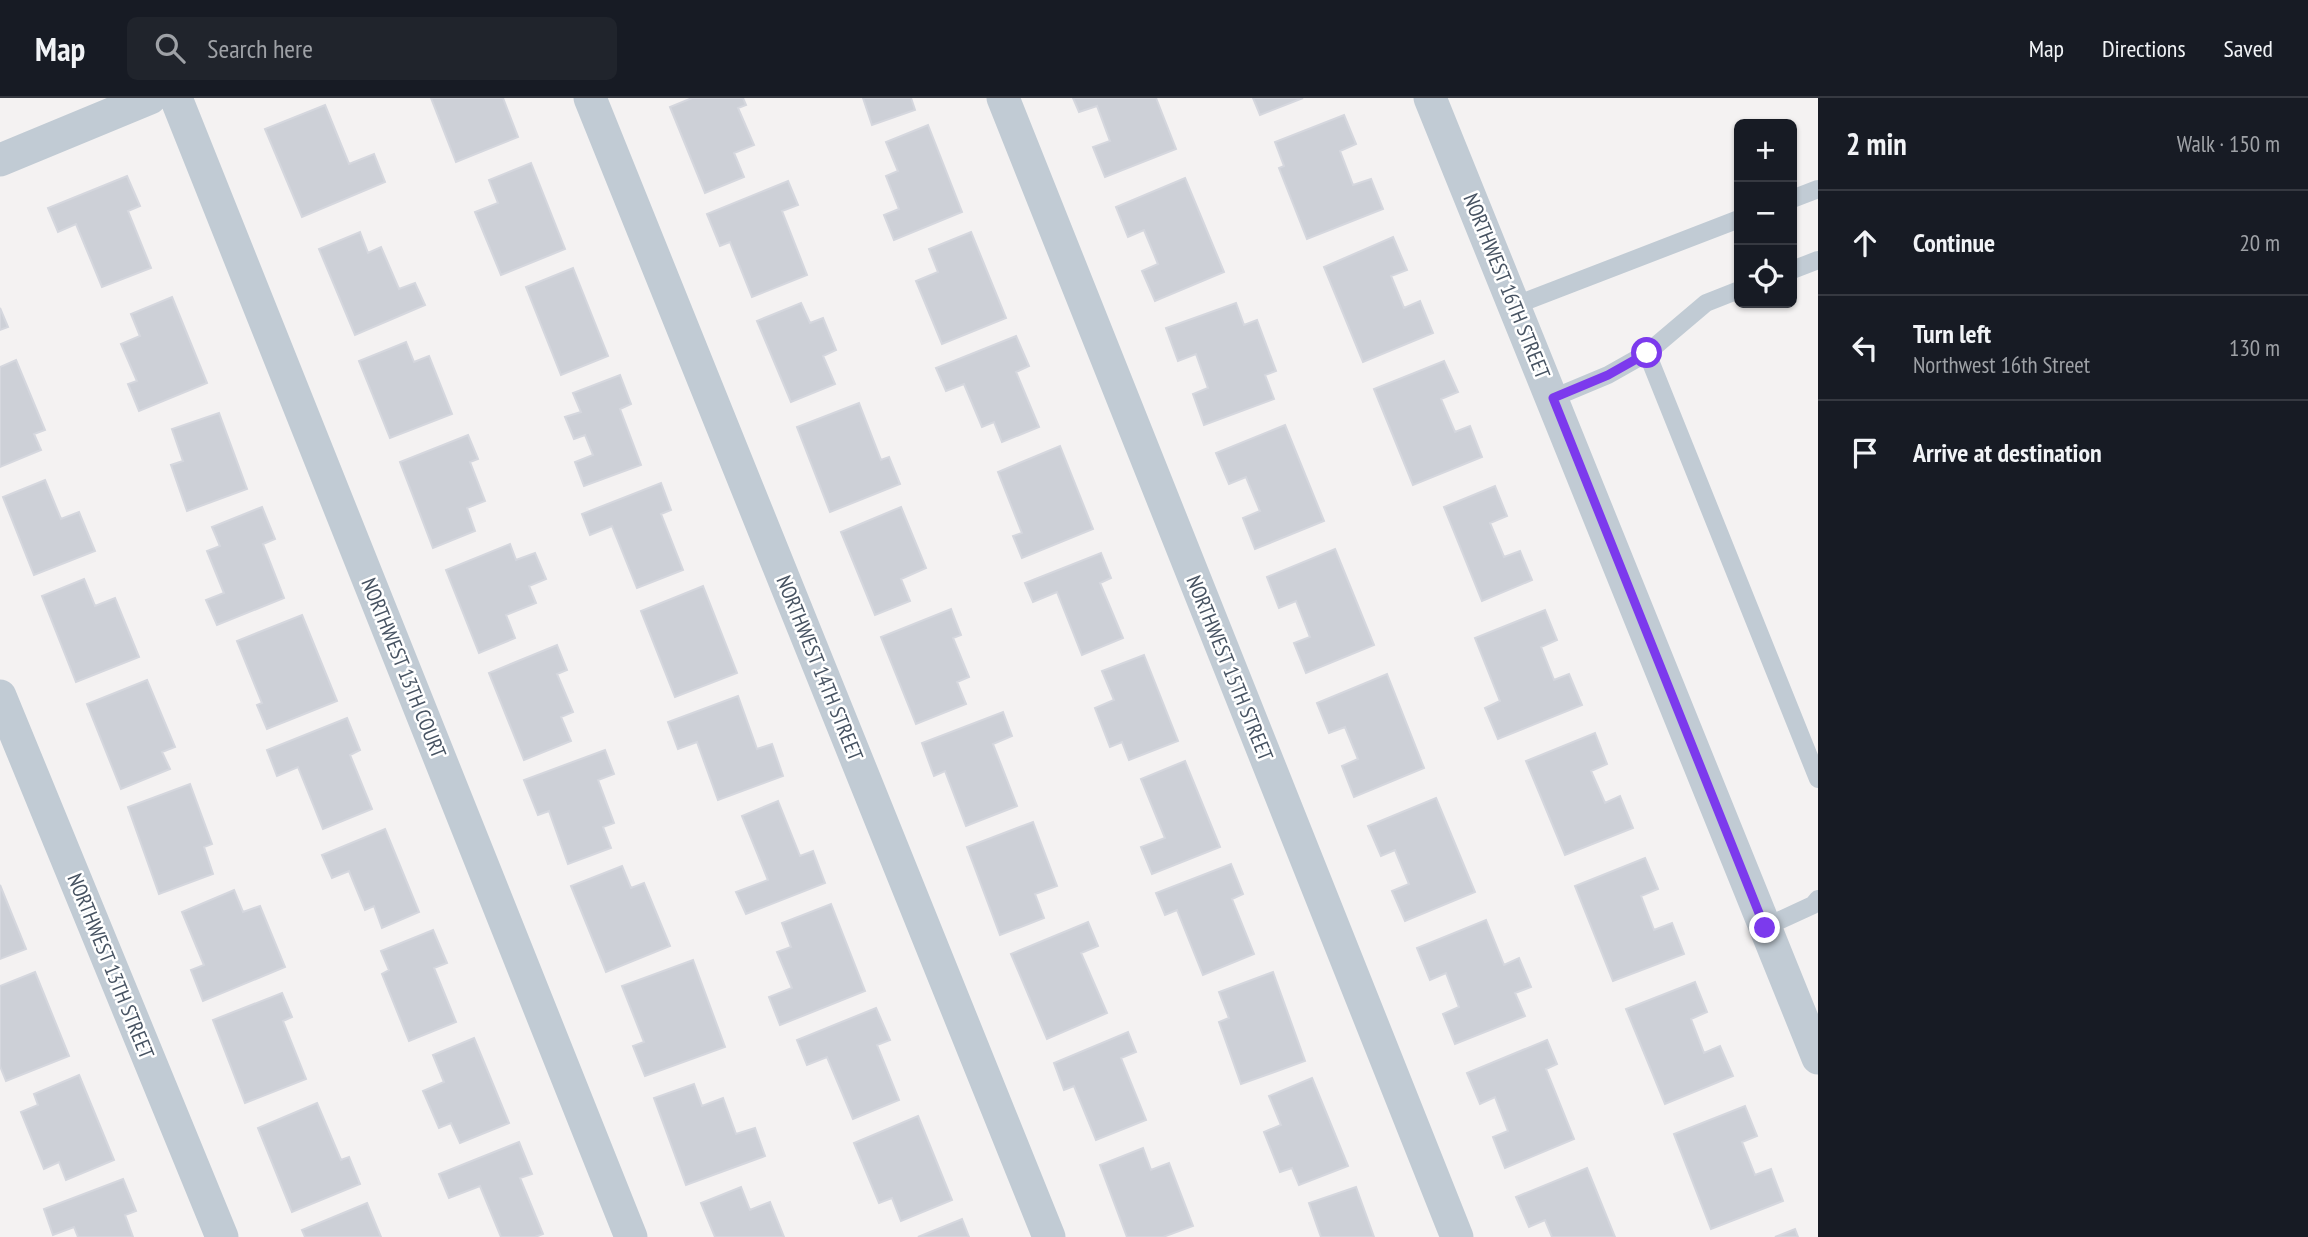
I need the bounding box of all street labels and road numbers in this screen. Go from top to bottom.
street label: NORTHWEST 16TH STREET [1457,189,1557,383]
street label: NORTHWEST 14TH STREET [770,571,870,765]
street label: NORTHWEST 15TH STREET [1180,571,1280,765]
street label: NORTHWEST 13TH COURT [356,574,453,763]
street label: NORTHWEST 13TH STREET [61,869,161,1063]

